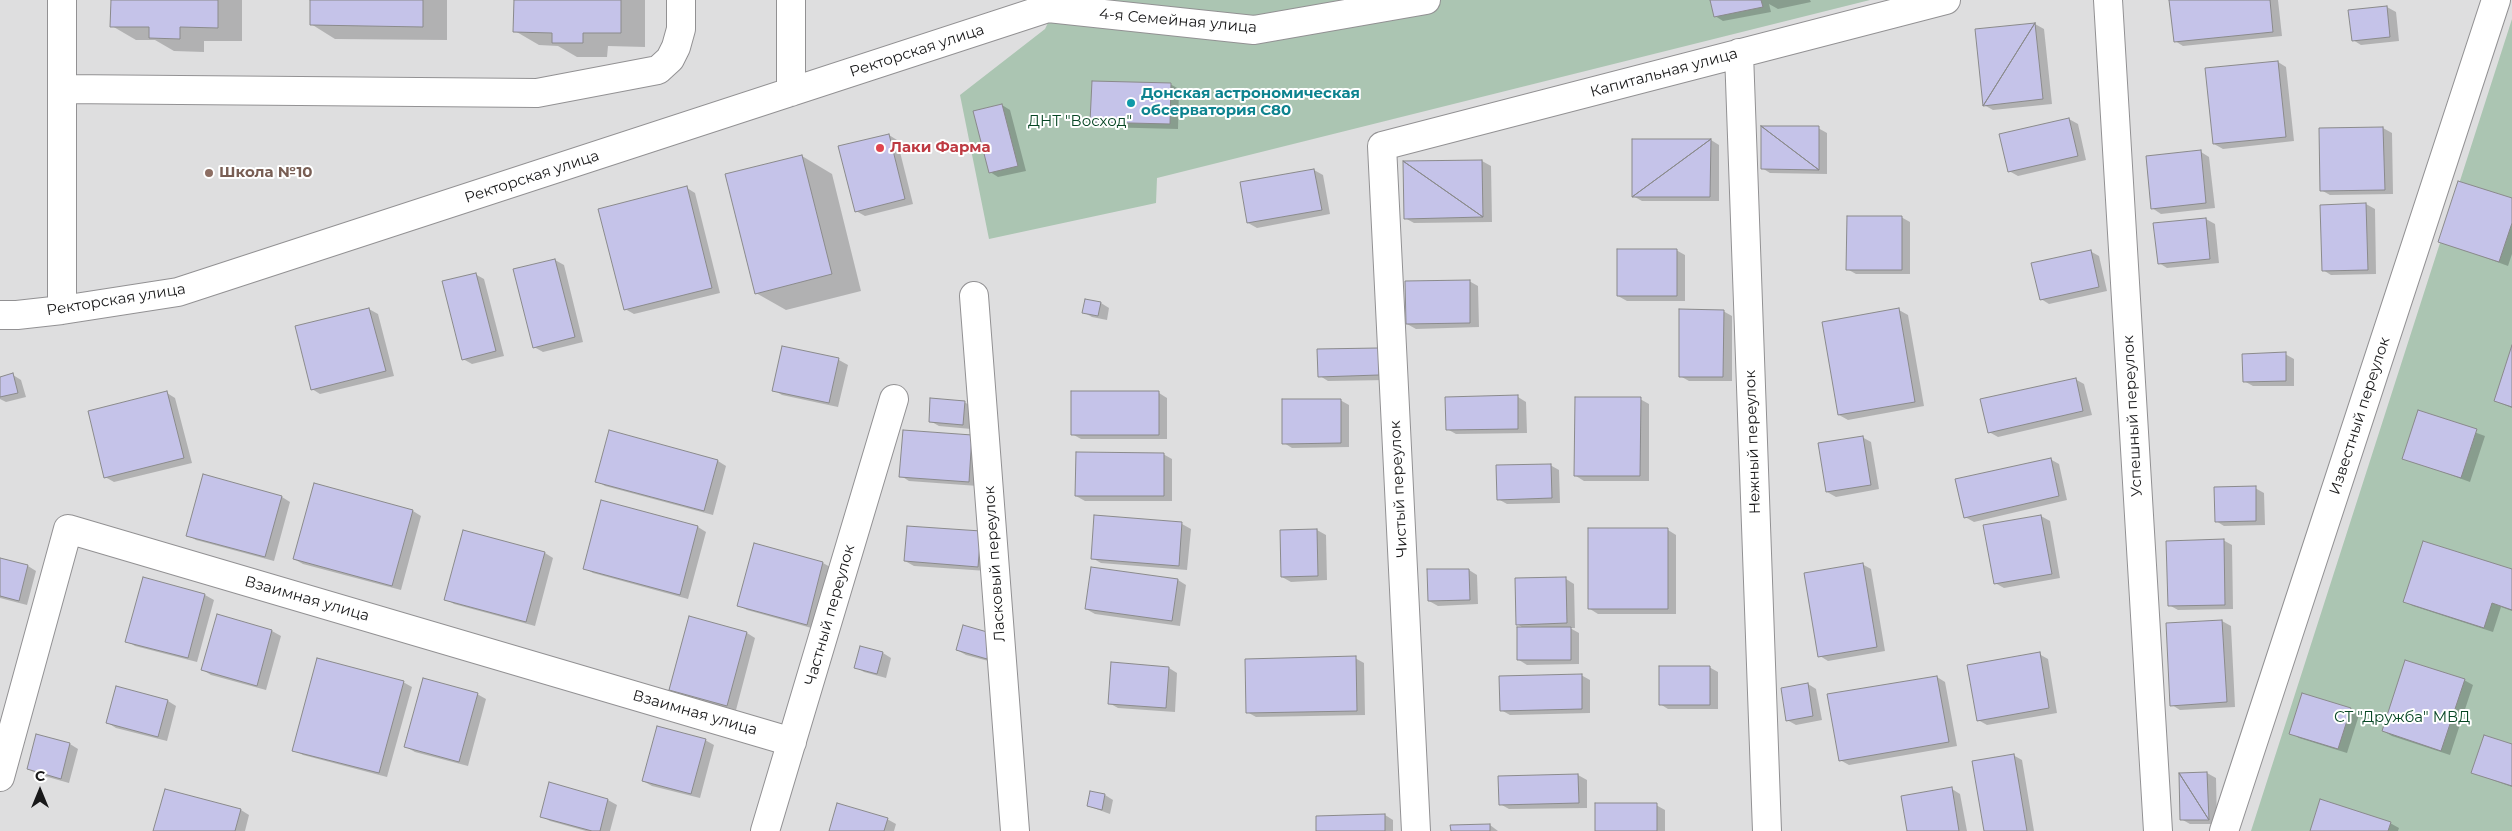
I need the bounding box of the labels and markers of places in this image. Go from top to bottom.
place label: Донская астрономическая обсерватория C80 [1141,85,1360,120]
marker: Донская астрономическая обсерватория C80 [1125,97,1137,109]
place label: Лаки Фарма [890,139,991,157]
marker: Лаки Фарма [874,142,886,154]
place label: Школа №10 [219,164,313,182]
marker: Школа №10 [203,167,215,179]

